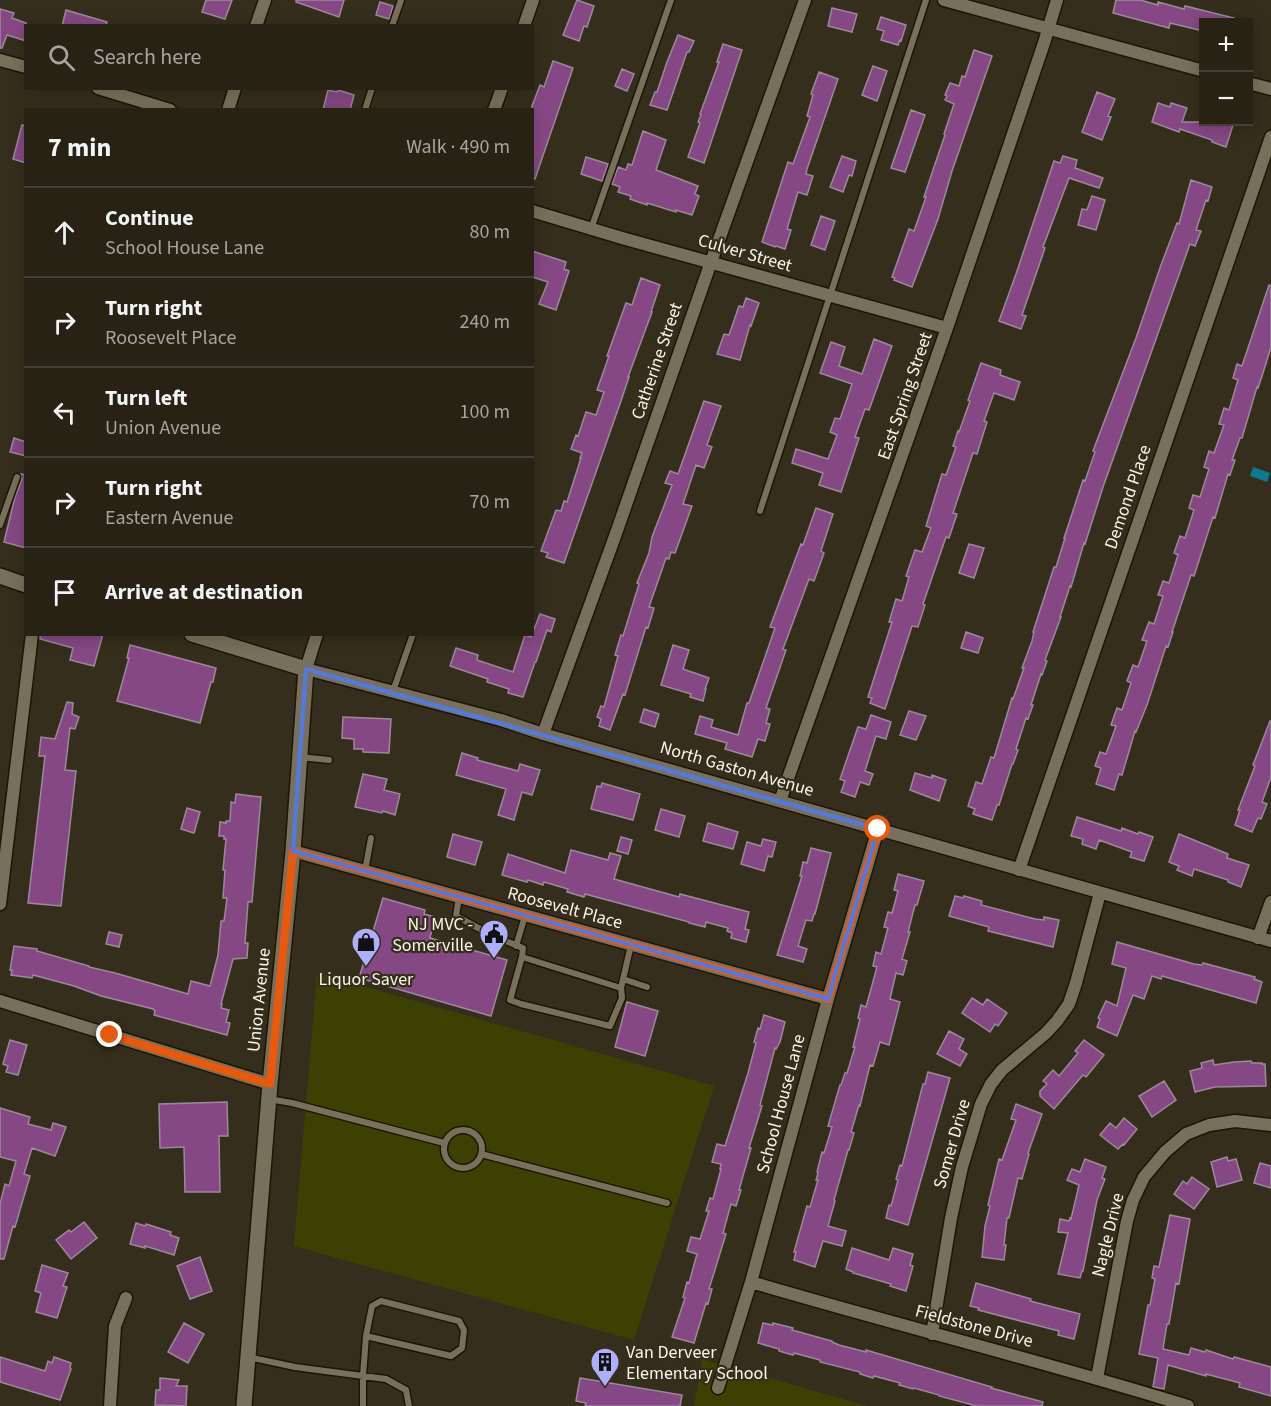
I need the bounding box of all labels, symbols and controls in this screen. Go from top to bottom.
map controls [1199,18,1253,126]
button: + [1199,18,1253,72]
search box [24,24,534,90]
icon: search [45,41,78,74]
text: Search here [93,41,201,73]
button: − [1199,72,1253,126]
text: 7 min [48,129,111,166]
text: Walk · 490 m [406,133,510,161]
text: Continue [105,202,194,234]
icon: ahead [48,216,81,249]
text: 80 m [470,218,510,246]
street label: Culver Street [695,228,795,278]
text: School House Lane [105,234,264,262]
text: Turn right [105,292,202,324]
street label: Catherine Street [625,299,689,423]
icon: right [48,306,81,339]
text: 240 m [460,308,510,336]
text: Roosevelt Place [105,324,236,352]
street label: East Spring Street [871,329,939,463]
text: Turn left [105,382,187,414]
icon: left [48,396,81,429]
text: 100 m [460,398,510,426]
text: Union Avenue [105,414,221,442]
street label: Demond Place [1098,441,1158,552]
text: Turn right [105,472,202,504]
icon: right [48,486,81,519]
text: 70 m [470,488,510,516]
text: Eastern Avenue [105,504,234,532]
icon: arrive [48,576,81,609]
text: Arrive at destination [105,576,303,608]
street label: North Gaston Avenue [657,735,817,803]
route start [864,815,890,841]
street label: Roosevelt Place [505,881,625,935]
place label: NJ MVC - Somerville [392,912,473,958]
public building icon: NJ MVC - Somerville [478,918,510,960]
shop icon: Liquor Saver [350,926,382,968]
street label: Union Avenue [241,947,277,1053]
place label: Liquor Saver [319,967,414,992]
route end [96,1021,122,1047]
street label: School House Lane [750,1032,812,1176]
street label: Somer Drive [927,1096,977,1192]
street label: Nagle Drive [1085,1190,1131,1280]
street label: Fieldstone Drive [912,1298,1036,1354]
place label: Van Derveer Elementary School [626,1340,768,1386]
building icon: Van Derveer Elementary School [589,1346,621,1388]

